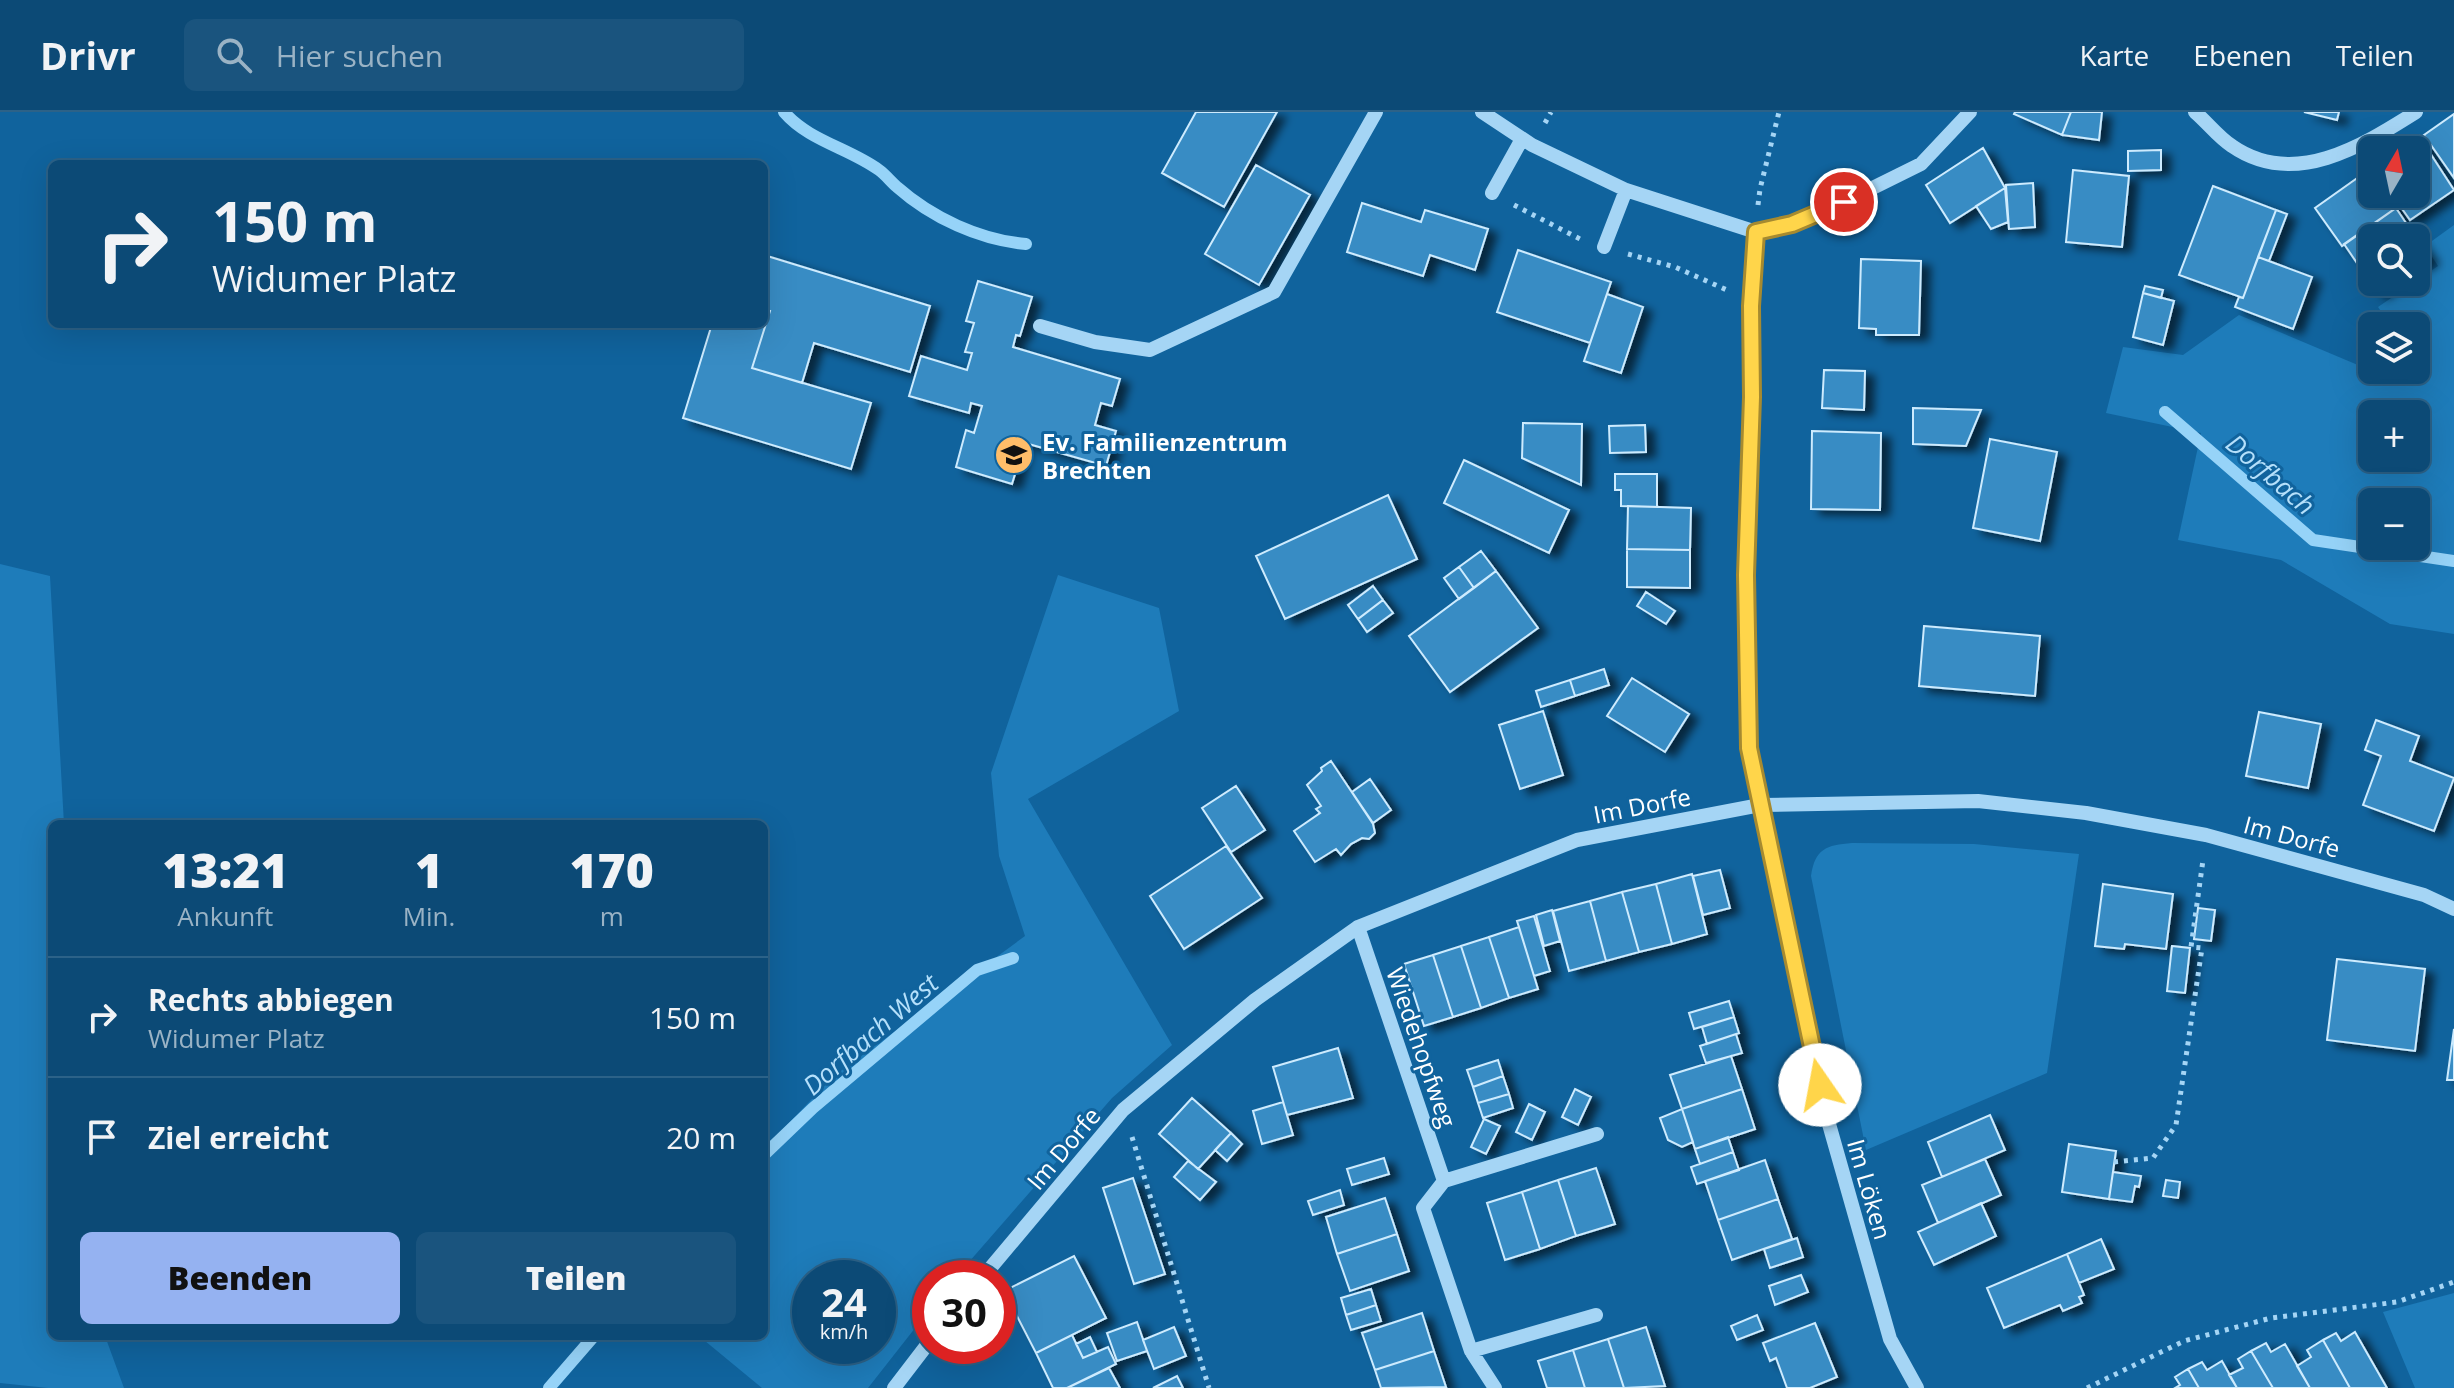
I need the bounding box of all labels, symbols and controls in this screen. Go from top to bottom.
search box [184,19,744,91]
text: Drivr [40,29,136,81]
icon: search [212,33,256,77]
text: Hier suchen [276,35,443,76]
text: Karte [2079,36,2149,74]
text: Ebenen [2193,36,2292,74]
text: Teilen [2336,36,2414,74]
north arrow [2358,136,2430,208]
map controls [2358,136,2430,560]
pin [1810,168,1878,236]
icon: arrive [1822,180,1866,224]
text: 150 m [212,182,378,258]
icon: right [80,192,184,296]
button: search [2358,224,2430,296]
text: Widumer Platz [212,254,457,303]
button: layers [2358,312,2430,384]
button: + [2358,400,2430,472]
place label: Ev. Familienzentrum Brechten [1042,425,1288,486]
water label: Dorfbach [2219,425,2323,523]
school or university icon: Ev. Familienzentrum Brechten [993,434,1035,476]
button: − [2358,488,2430,560]
street label: Im Dorfe [1591,779,1693,831]
street label: Im Dorfe [2240,807,2344,865]
text: 13:21 [162,837,289,902]
text: 1 [415,837,443,902]
text: 170 [569,837,654,902]
text: Ankunft [177,898,273,934]
text: Min. [403,898,455,934]
text: m [600,898,624,934]
street label: Wiedehopfweg [1379,963,1465,1131]
water label: Dorfbach West [795,964,946,1103]
text: Rechts abbiegen [148,979,394,1020]
icon: right [80,995,124,1039]
text: 150 m [649,997,736,1038]
text: Widumer Platz [148,1020,325,1056]
position arrow [1778,1043,1862,1127]
street label: Im Dorfe [1019,1100,1107,1196]
icon: arrive [80,1115,124,1159]
text: Ziel erreicht [148,1117,329,1158]
text: 20 m [666,1117,736,1158]
street label: Im Löken [1840,1135,1900,1243]
button: Beenden [80,1232,400,1324]
button: Teilen [416,1232,736,1324]
speed limit sign: 30 [912,1260,1016,1364]
text: 24 [821,1274,867,1329]
text: km/h [820,1318,868,1345]

